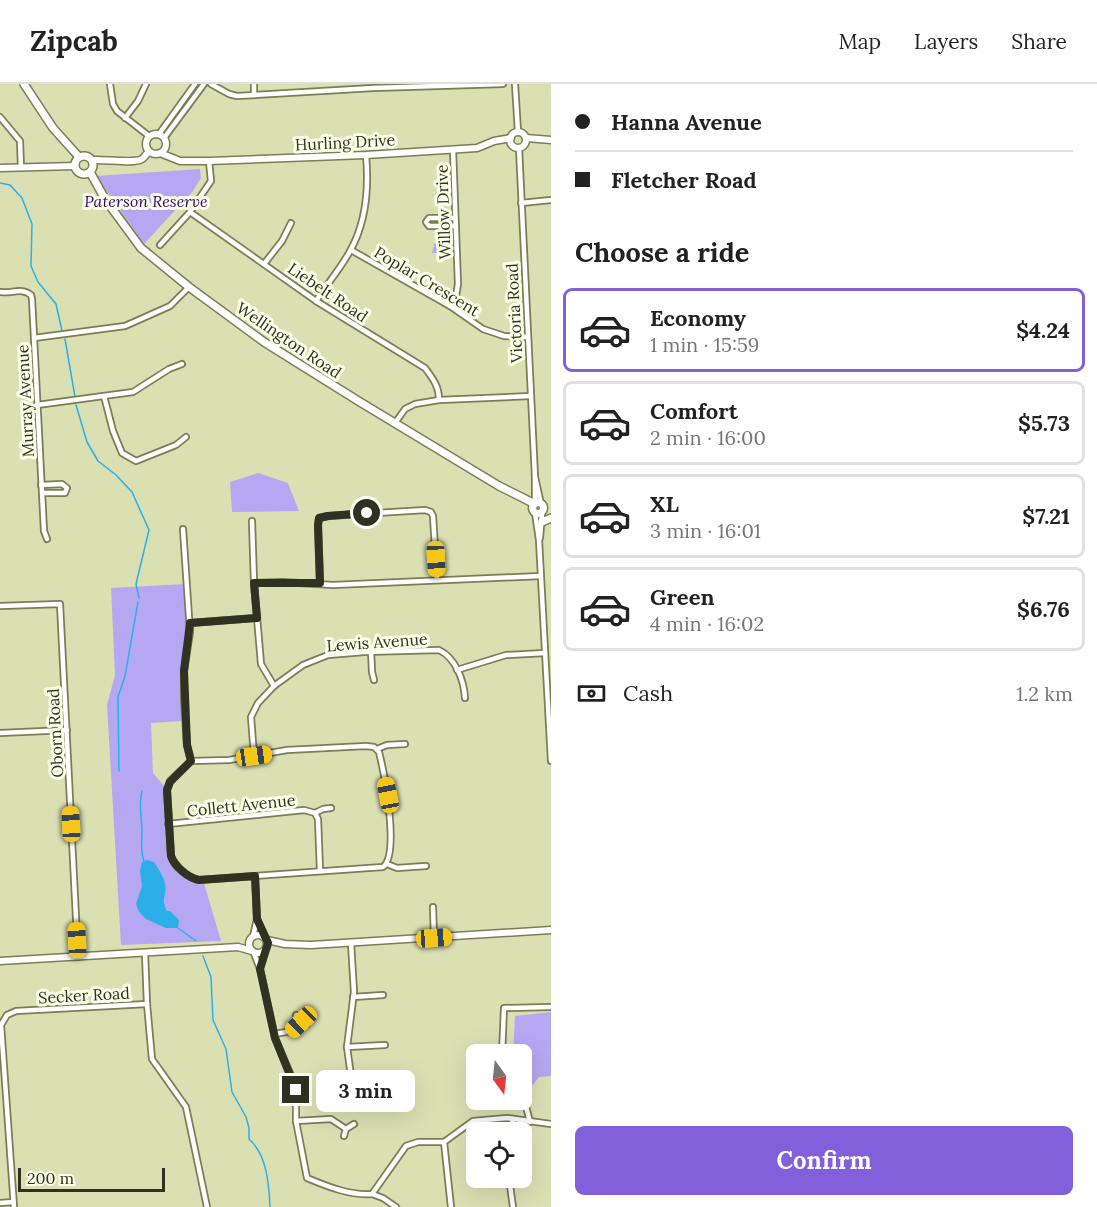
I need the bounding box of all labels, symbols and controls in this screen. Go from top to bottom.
text: Zipcab [30,23,118,59]
text: Map [838,28,881,55]
text: Layers [914,28,978,55]
text: Share [1011,28,1067,55]
text: Hanna Avenue [611,108,762,136]
street label: Hurling Drive [294,129,396,155]
street label: Willow Drive [431,164,455,260]
text: Fletcher Road [611,166,757,194]
park label: Paterson Reserve [84,191,208,211]
text: Choose a ride [575,235,749,269]
street label: Poplar Crescent [371,242,484,321]
street label: Liebelt Road [284,258,372,326]
street label: Victoria Road [501,262,527,364]
street label: Wellington Road [233,298,346,383]
icon: car [578,303,632,357]
text: Economy [650,304,746,332]
text: $4.24 [1016,316,1070,344]
text: 1 min · 15:59 [650,332,759,357]
street label: Murray Avenue [12,344,38,458]
icon: car [578,396,632,450]
text: Comfort [650,397,738,425]
text: $5.73 [1018,409,1070,437]
text: 2 min · 16:00 [650,425,766,450]
icon: car [578,489,632,543]
text: XL [650,490,679,518]
route start [353,499,380,526]
text: $7.21 [1022,502,1070,530]
text: 3 min · 16:01 [650,518,761,543]
car [426,541,446,577]
icon: car [578,582,632,636]
text: Green [650,583,715,611]
text: $6.76 [1017,595,1070,623]
text: 4 min · 16:02 [650,611,764,636]
street label: Lewis Avenue [326,628,428,656]
icon: cash [575,677,608,710]
text: Cash [623,679,673,707]
text: 1.2 km [1016,681,1073,706]
street label: Oborn Road [43,687,67,778]
car [235,745,273,767]
car [376,776,400,814]
street label: Collett Avenue [186,789,297,821]
car [61,806,81,842]
car [67,922,87,958]
car [415,928,453,948]
street label: Secker Road [38,983,131,1007]
car [282,1003,320,1041]
north arrow [466,1044,532,1110]
map controls [466,1044,532,1188]
callout: 3 min [317,1069,416,1111]
route end [282,1076,309,1103]
text: 3 min [338,1078,393,1103]
button: locate [466,1122,532,1188]
button: Confirm [575,1126,1073,1195]
scale bar [18,1165,165,1192]
text: 200 m [27,1168,74,1188]

